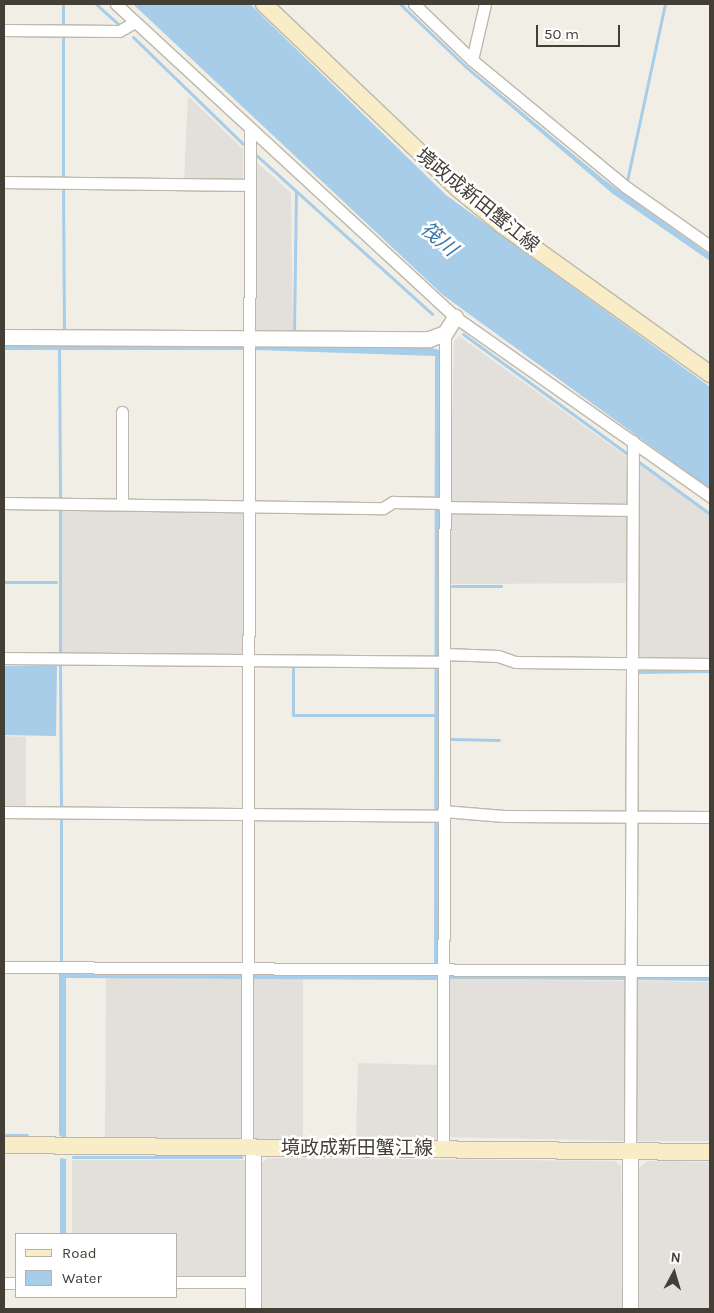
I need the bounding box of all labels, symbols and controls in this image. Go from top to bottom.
scale bar [539,15,623,47]
text: 50 m [544,25,579,43]
street label: 境政成新田蟹江線 [411,144,543,258]
water label: 筏川 [416,217,462,261]
street label: 境政成新田蟹江線 [281,1138,433,1160]
legend [15,1233,178,1298]
text: Road [62,1244,97,1262]
north arrow [649,1248,699,1298]
text: N [670,1249,681,1267]
text: Water [62,1269,102,1287]

